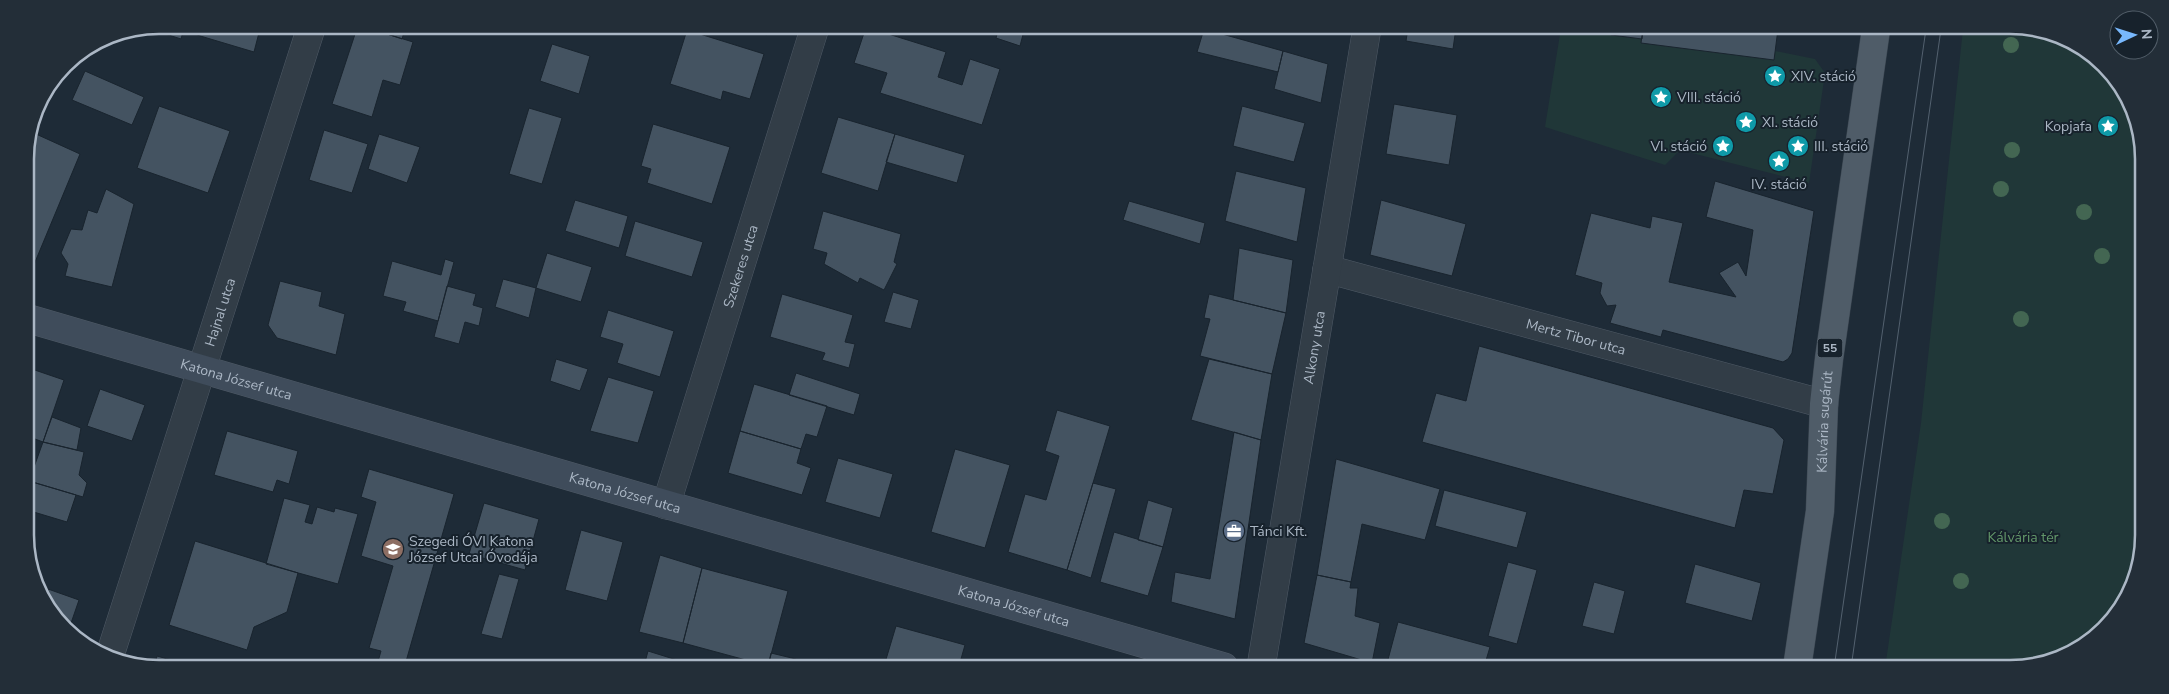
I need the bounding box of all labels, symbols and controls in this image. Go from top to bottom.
north arrow [2109,10,2159,60]
text: N [2137,28,2156,40]
place icon: XIV. stáció [1763,64,1787,88]
place label: XIV. stáció [1791,67,1856,86]
place icon: VIII. stáció [1649,85,1673,109]
place label: VIII. stáció [1676,88,1741,107]
place icon: XI. stáció [1734,110,1758,134]
place label: XI. stáció [1762,113,1818,132]
place icon: Kopjafa [2096,114,2120,138]
place label: Kopjafa [2045,117,2092,136]
place icon: VI. stáció [1711,134,1735,158]
place icon: III. stáció [1786,134,1810,158]
place label: VI. stáció [1649,137,1707,156]
place label: III. stáció [1814,137,1868,156]
place icon: IV. stáció [1767,149,1791,173]
place label: IV. stáció [1751,175,1807,194]
street label: Szekeres utca [719,223,763,310]
street label: Hajnal utca [200,276,240,349]
street label: Alkony utca [1299,309,1330,386]
street label: Mertz Tibor utca [1524,314,1628,360]
road number: 55 [1818,338,1842,358]
street label: Katona József utca [178,354,294,405]
street label: Kálvária sugárút [1812,370,1838,473]
street label: Katona József utca [567,468,683,518]
office icon: Tánci Kft. [1222,519,1246,543]
place label: Tánci Kft. [1250,522,1307,541]
park label: Kálvária tér [1987,528,2059,547]
place label: Szegedi ÓVI Katona József Utcai Óvodája [408,532,538,567]
school or university icon: Szegedi ÓVI Katona József Utcai Óvodája [381,537,405,561]
street label: Katona József utca [956,581,1072,632]

